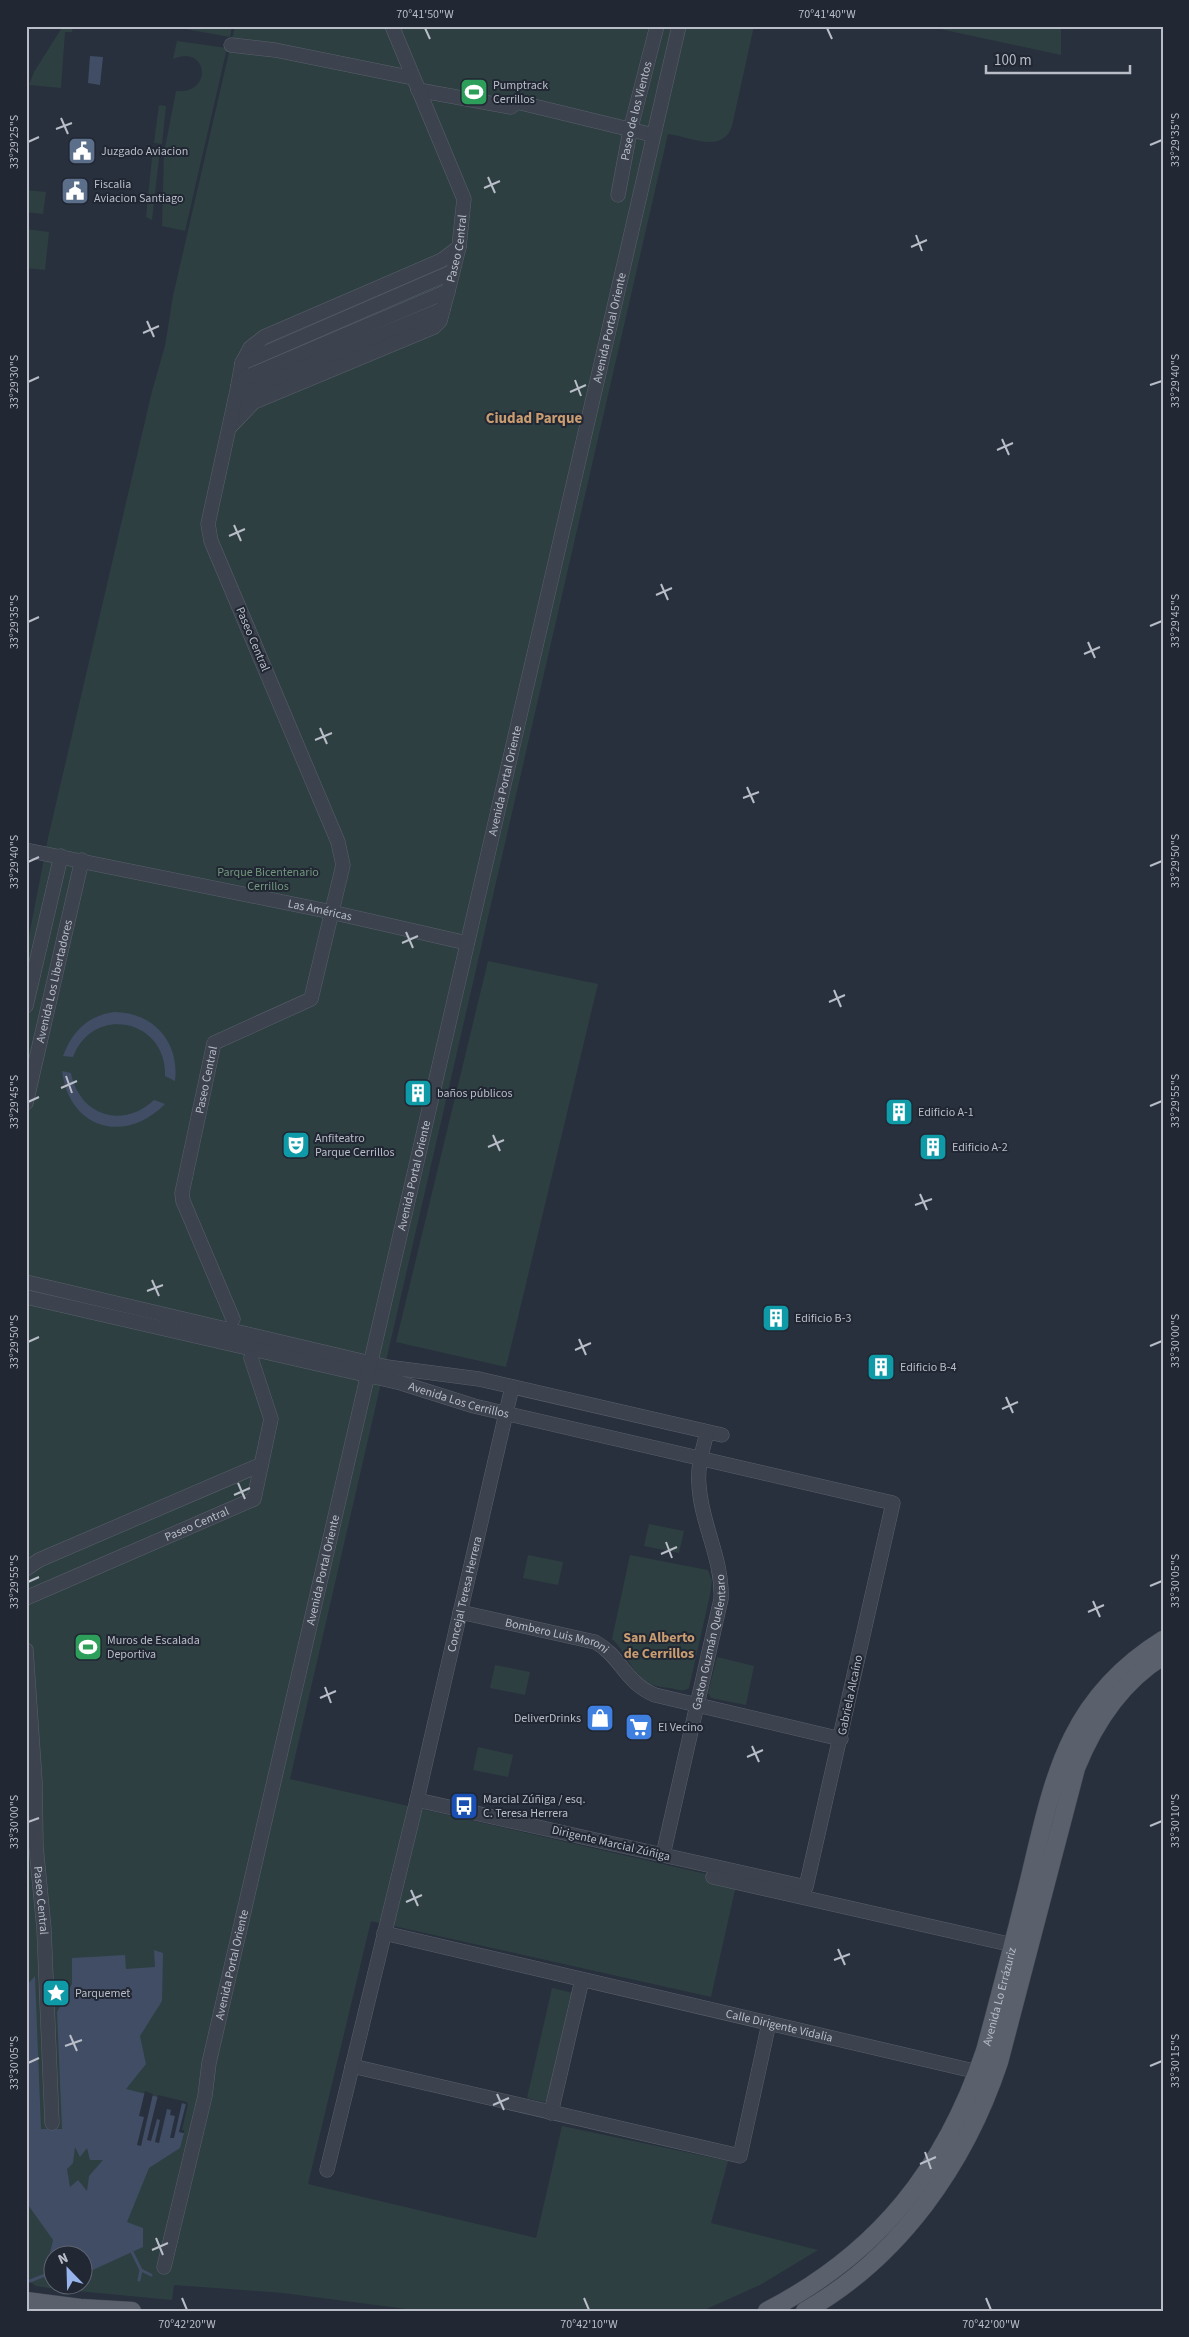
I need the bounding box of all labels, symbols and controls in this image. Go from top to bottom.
text: 70°41'50"W [396,6,454,23]
text: 70°41'40"W [798,6,856,23]
scale bar [986,42,1130,74]
text: 100 m [994,50,1032,71]
street label: Paseo de los Vientos [617,60,657,162]
sports icon: Pumptrack Cerrillos [459,77,489,107]
place label: Pumptrack Cerrillos [493,77,548,108]
text: 33°29'35"S [1167,113,1184,167]
text: 33°29'25"S [6,115,23,169]
public building icon: Juzgado Aviacion [67,136,97,166]
place label: Juzgado Aviacion [101,143,188,160]
public building icon: Fiscalia Aviacion Santiago [60,176,90,206]
place label: Fiscalia Aviacion Santiago [94,176,183,207]
street label: Paseo Central [442,214,471,284]
street label: Avenida Portal Oriente [589,271,631,385]
text: 33°29'40"S [1167,354,1184,408]
text: 33°29'30"S [6,355,23,409]
district label: Ciudad Parque [486,408,582,429]
text: 33°29'45"S [1167,594,1184,648]
text: 33°29'35"S [6,595,23,649]
street label: Paseo Central [231,604,274,674]
street label: Avenida Portal Oriente [484,724,526,838]
text: 33°29'50"S [1167,834,1184,888]
text: 33°29'40"S [6,835,23,889]
park label: Parque Bicentenario Cerrillos [217,864,319,895]
street label: Las Américas [286,895,354,926]
street label: Avenida Los Libertadores [32,918,77,1045]
street label: Paseo Central [191,1044,222,1115]
text: 33°29'55"S [1167,1074,1184,1128]
text: 33°29'45"S [6,1075,23,1129]
building icon: baños públicos [403,1078,433,1108]
place label: baños públicos [437,1085,513,1102]
building icon: Edificio A-1 [884,1097,914,1127]
place label: Edificio A-1 [918,1104,974,1121]
street label: Avenida Portal Oriente [393,1119,435,1232]
theatre icon: Anfiteatro Parque Cerrillos [281,1130,311,1160]
place label: Anfiteatro Parque Cerrillos [315,1130,395,1161]
building icon: Edificio A-2 [918,1132,948,1162]
place label: Edificio A-2 [952,1139,1008,1156]
building icon: Edificio B-3 [761,1303,791,1333]
place label: Edificio B-3 [795,1310,851,1327]
text: 33°30'00"S [1167,1314,1184,1368]
text: 33°29'50"S [6,1315,23,1369]
building icon: Edificio B-4 [866,1352,896,1382]
place label: Edificio B-4 [900,1359,956,1376]
street label: Avenida Los Cerrillos [406,1378,511,1423]
street label: Paseo Central [162,1503,232,1546]
street label: Avenida Portal Oriente [302,1513,344,1627]
street label: Concejal Teresa Herrera [443,1535,486,1654]
text: 33°30'05"S [1167,1554,1184,1608]
text: 33°29'55"S [6,1555,23,1609]
street label: Gaston Guzmán Quelentaro [688,1573,730,1712]
street label: Bombero Luis Moroni [503,1614,613,1658]
district label: San Alberto de Cerrillos [623,1628,695,1664]
sports icon: Muros de Escalada Deportiva [73,1632,103,1662]
place label: Muros de Escalada Deportiva [107,1632,200,1663]
street label: Gabriela Alcaíno [834,1653,867,1737]
shop icon: DeliverDrinks [585,1703,615,1733]
place label: DeliverDrinks [514,1710,581,1727]
supermarket icon: El Vecino [624,1712,654,1742]
place label: El Vecino [658,1719,703,1736]
bus stop icon: Marcial Zúñiga / esq. C. Teresa Herrera [449,1791,479,1821]
place label: Marcial Zúñiga / esq. C. Teresa Herrera [483,1791,586,1822]
text: 33°30'10"S [1167,1794,1184,1848]
text: 33°30'00"S [6,1795,23,1849]
street label: Dirigente Marcial Zúñiga [550,1822,672,1865]
street label: Paseo Central [29,1865,52,1935]
street label: Avenida Portal Oriente [211,1908,253,2022]
street label: Avenida Lo Errázuriz [979,1946,1021,2048]
place icon: Parquemet [41,1978,71,2008]
place label: Parquemet [75,1985,130,2002]
street label: Calle Dirigente Vidalia [724,2005,834,2047]
text: 33°30'15"S [1167,2034,1184,2088]
text: 33°30'05"S [6,2036,23,2090]
north arrow [42,2244,92,2294]
text: N [55,2248,72,2270]
text: 70°42'20"W [158,2316,216,2333]
text: 70°42'10"W [560,2316,618,2333]
text: 70°42'00"W [962,2316,1020,2333]

